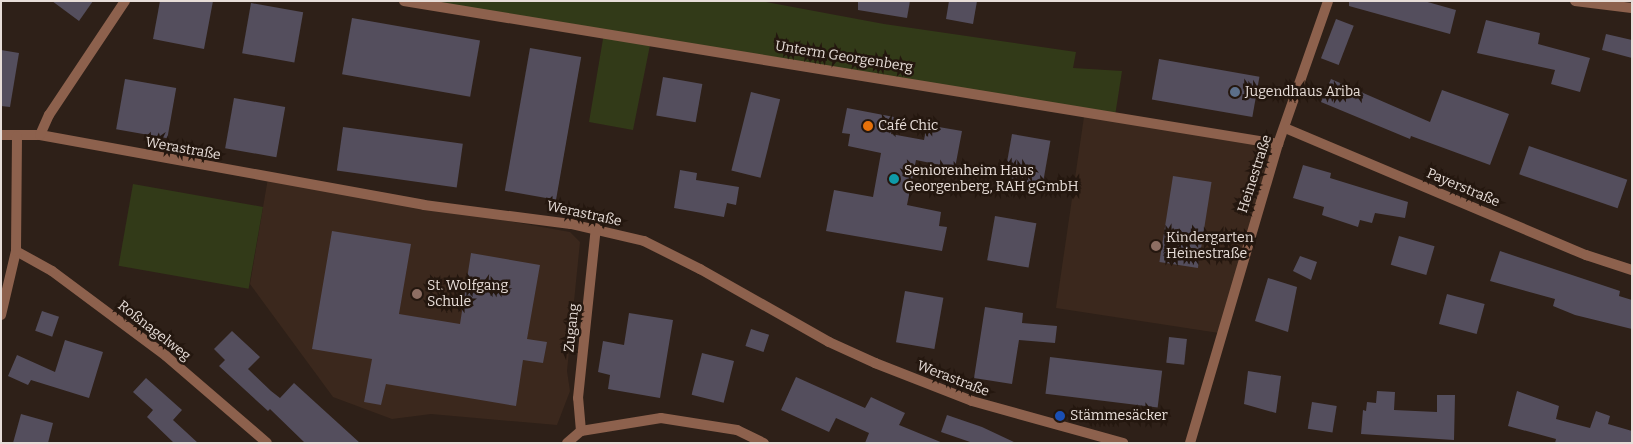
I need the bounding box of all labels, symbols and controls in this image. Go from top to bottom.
street label: Unterm Georgenberg [774,38,914,76]
place label: Jugendhaus Ariba [1245,84,1361,100]
marker: Jugendhaus Ariba [1229,86,1241,98]
place label: Café Chic [878,118,938,134]
marker: Café Chic [862,120,874,132]
street label: Heinestraße [1234,133,1276,215]
street label: Werastraße [144,134,222,164]
place label: Seniorenheim Haus Georgenberg, RAH gGmbH [904,163,1079,196]
street label: Payerstraße [1424,165,1502,211]
marker: Seniorenheim Haus Georgenberg, RAH gGmbH [888,173,900,185]
street label: Werastraße [545,198,623,230]
place label: Kindergarten Heinestraße [1166,230,1254,262]
marker: Kindergarten Heinestraße [1150,240,1162,252]
place label: St. Wolfgang Schule [427,278,508,310]
marker: St. Wolfgang Schule [411,288,423,300]
street label: Roßnagelweg [114,297,194,365]
street label: Zugang [561,303,583,353]
street label: Werastraße [914,358,992,400]
place label: Stämmesäcker [1070,408,1168,424]
marker: Stämmesäcker [1054,410,1066,422]

